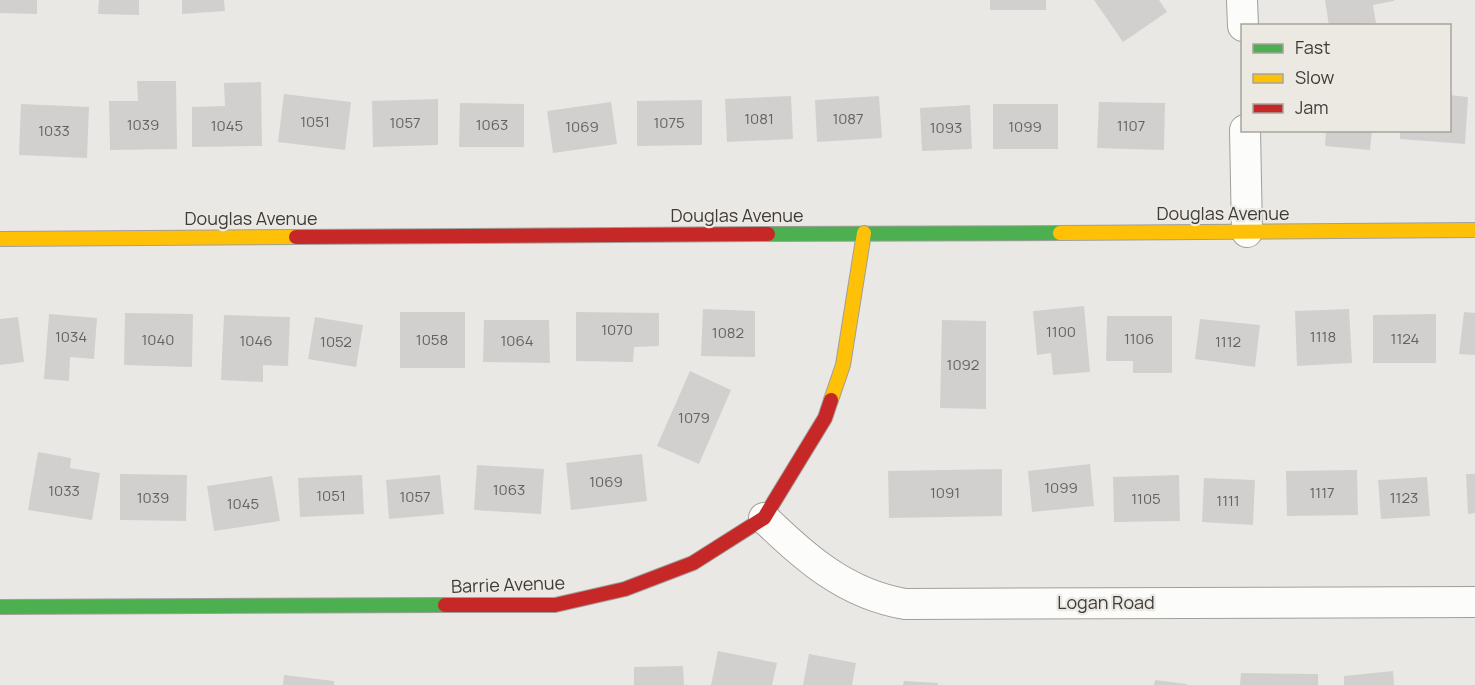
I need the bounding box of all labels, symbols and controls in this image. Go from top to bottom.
legend [1241,24,1451,132]
text: Fast [1295,35,1330,59]
text: Slow [1295,65,1335,89]
text: Jam [1295,95,1329,119]
house number: 1081 [744,108,774,129]
house number: 1087 [832,108,864,129]
house number: 1051 [300,111,330,132]
house number: 1057 [389,112,421,133]
house number: 1075 [653,112,685,133]
house number: 1039 [127,114,159,135]
house number: 1063 [476,114,508,135]
house number: 1045 [211,115,243,136]
house number: 1107 [1117,115,1145,136]
house number: 1069 [565,116,599,137]
house number: 1099 [1008,116,1042,137]
house number: 1093 [930,117,962,138]
house number: 1033 [38,120,70,141]
street label: Douglas Avenue [1157,201,1289,225]
street label: Douglas Avenue [671,203,803,227]
street label: Douglas Avenue [185,206,317,230]
house number: 1070 [601,319,633,340]
house number: 1100 [1046,321,1076,342]
house number: 1082 [712,322,744,343]
house number: 1034 [55,326,87,347]
house number: 1118 [1310,326,1336,347]
house number: 1106 [1124,328,1154,349]
house number: 1124 [1391,328,1420,349]
house number: 1040 [142,329,175,350]
house number: 1058 [416,329,448,350]
house number: 1046 [239,330,273,351]
house number: 1064 [500,330,534,351]
house number: 1052 [320,331,352,352]
house number: 1112 [1215,331,1241,352]
house number: 1092 [947,354,979,375]
house number: 1079 [678,407,710,428]
house number: 1069 [589,471,623,492]
house number: 1099 [1044,477,1078,498]
house number: 1063 [493,479,525,500]
house number: 1033 [48,480,80,501]
house number: 1091 [930,482,960,503]
house number: 1117 [1309,482,1335,503]
house number: 1051 [316,485,346,506]
house number: 1057 [399,486,431,507]
house number: 1039 [137,487,169,508]
house number: 1123 [1390,487,1418,508]
house number: 1105 [1131,488,1161,509]
house number: 1111 [1216,490,1240,511]
house number: 1045 [227,493,259,514]
street label: Barrie Avenue [451,570,565,598]
street label: Logan Road [1057,590,1155,614]

